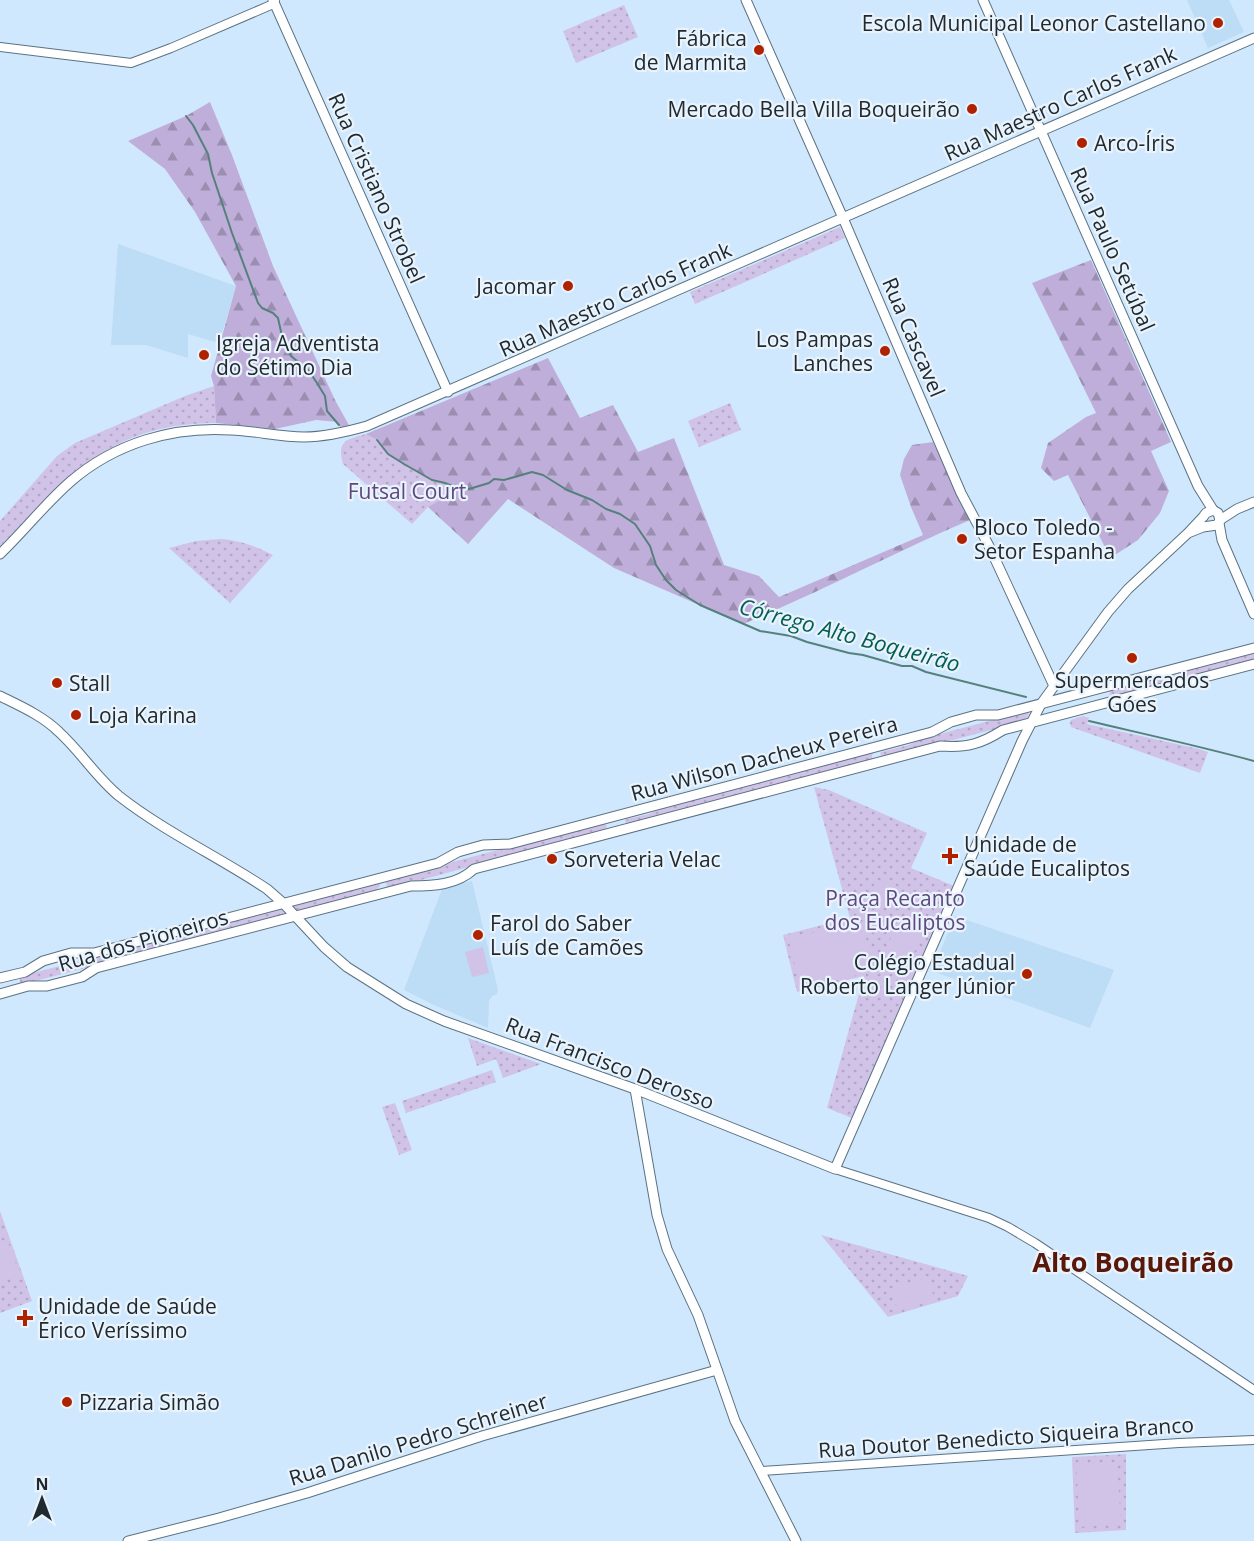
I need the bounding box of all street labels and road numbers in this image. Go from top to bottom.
street label: Rua Maestro Carlos Frank [939,39,1181,167]
street label: Rua Cristiano Strobel [322,88,432,288]
street label: Rua Paulo Setúbal [1064,162,1162,336]
street label: Rua Maestro Carlos Frank [494,235,736,363]
street label: Rua Cascavel [876,273,952,401]
street label: Rua Wilson Dacheux Pereira [627,709,901,807]
street label: Rua dos Pioneiros [55,902,231,978]
street label: Rua Francisco Derosso [502,1010,718,1116]
street label: Rua Danilo Pedro Schreiner [285,1386,551,1492]
street label: Rua Doutor Benedicto Siqueira Branco [817,1410,1195,1464]

